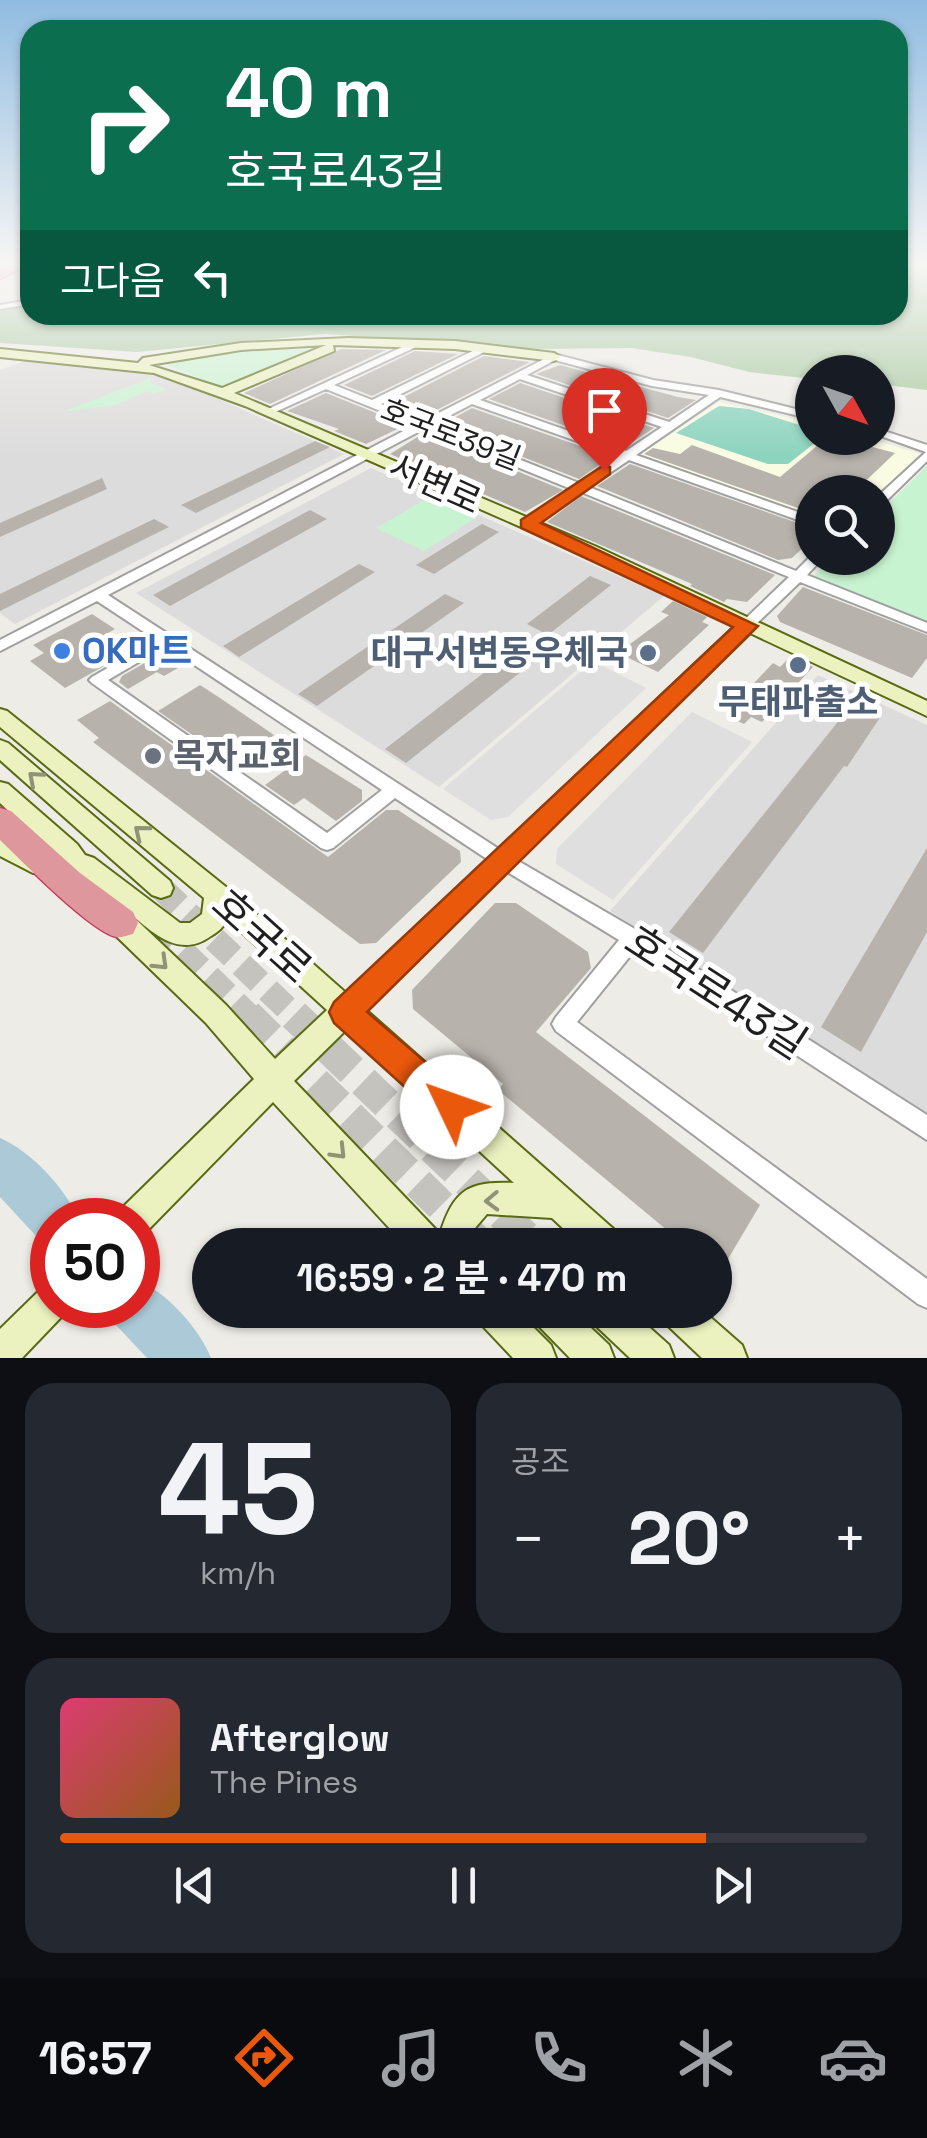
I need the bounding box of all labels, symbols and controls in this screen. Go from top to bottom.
text: 40 m [225,48,392,137]
icon: right [60,60,190,190]
text: 호국로43길 [225,143,446,200]
icon: left [185,250,240,305]
text: 그다음 [60,257,165,305]
north arrow [795,355,895,455]
map controls [795,355,895,575]
pin [562,368,647,471]
icon: arrive [577,383,632,438]
street label: 호국로39길 [375,389,527,479]
street label: 서변로 [382,444,488,524]
button: search [795,475,895,575]
place label: OK마트 [82,629,192,673]
place label: 대구서변동우체국 [370,631,628,675]
marker: OK마트 [51,640,73,662]
marker: 대구서변동우체국 [637,642,659,664]
marker: 무태파출소 [787,654,809,676]
place label: 무태파출소 [717,680,879,724]
place label: 목자교회 [173,734,302,778]
marker: 목자교회 [142,745,164,767]
one-way arrow [28,772,46,790]
one-way arrow [135,826,153,844]
street label: 호국로 [201,878,323,994]
street label: 호국로43길 [615,914,817,1070]
one-way arrow [150,951,168,969]
position arrow [400,1055,504,1159]
one-way arrow [327,1140,345,1158]
one-way arrow [484,1190,500,1211]
speed limit sign: 50 [30,1198,160,1328]
text: 16:59 · 2 분 · 470 m [297,1254,627,1302]
text: 45 [158,1405,318,1571]
text: 공조 [511,1442,570,1482]
text: 20° [628,1490,750,1586]
text: − [511,1504,545,1574]
text: + [833,1504,867,1574]
text: km/h [200,1553,276,1593]
text: Afterglow [210,1714,390,1762]
text: The Pines [210,1762,358,1802]
icon: previous [167,1858,222,1913]
icon: pause [436,1858,491,1913]
icon: next [705,1858,760,1913]
icon: directions [229,2023,299,2093]
icon: music [376,2023,446,2093]
icon: phone [524,2023,594,2093]
icon: climate [671,2023,741,2093]
icon: car [818,2023,888,2093]
text: 16:57 [39,2030,152,2087]

